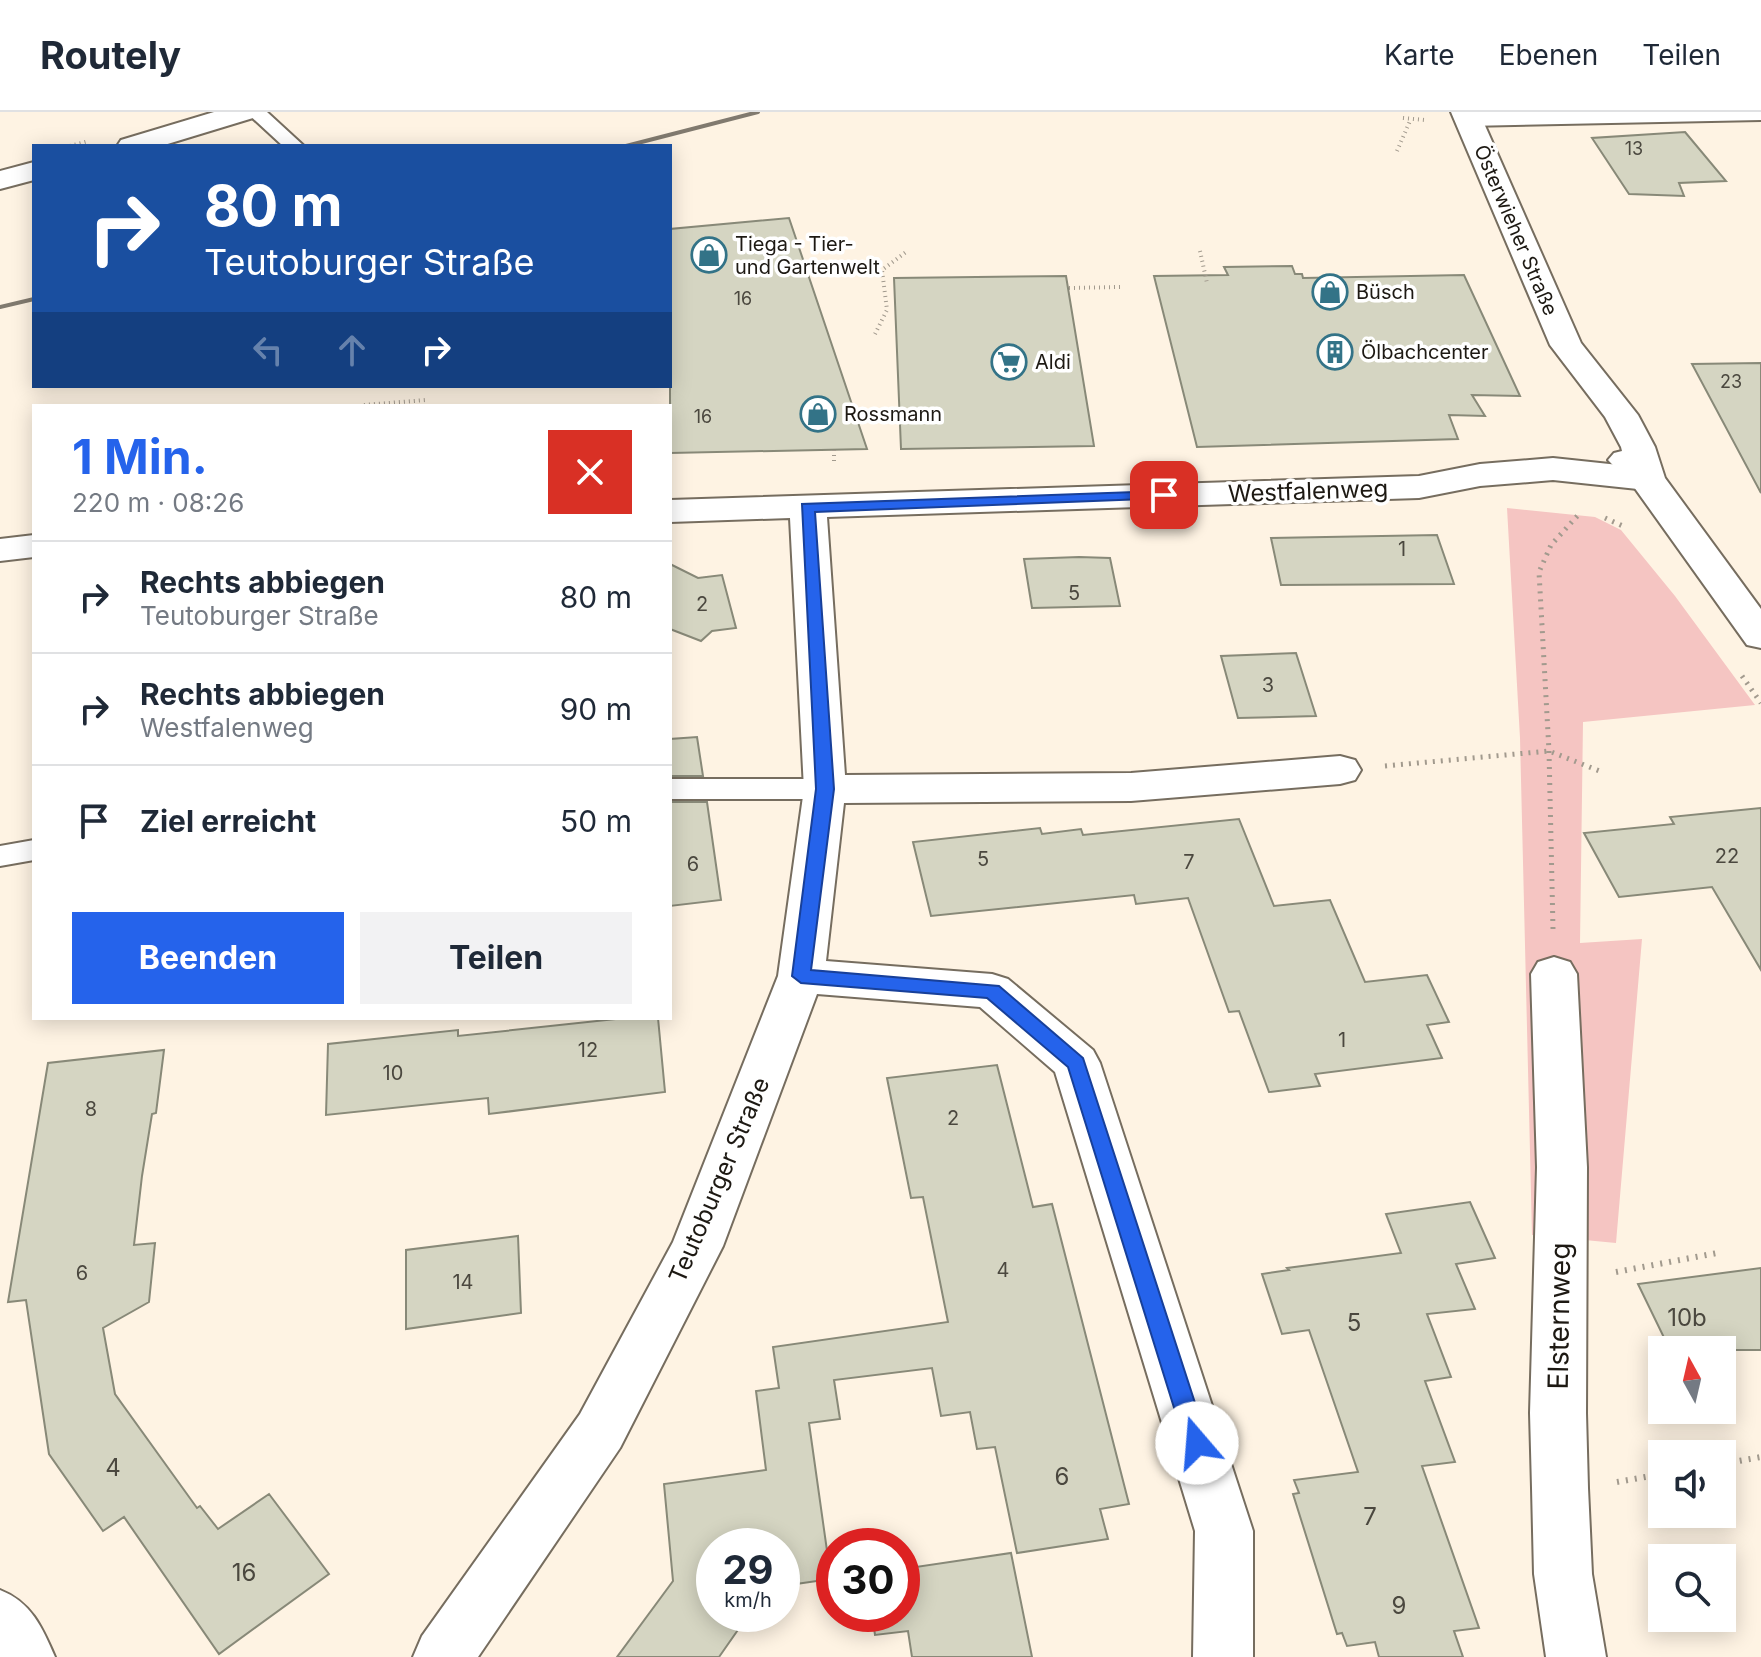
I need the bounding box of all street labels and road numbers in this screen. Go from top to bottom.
street label: Österwieher Straße [1469,141,1563,319]
street label: Westfalenweg [1227,474,1389,508]
street label: Teutoburger Straße [663,1073,775,1287]
street label: Elsternweg [1541,1242,1577,1390]

